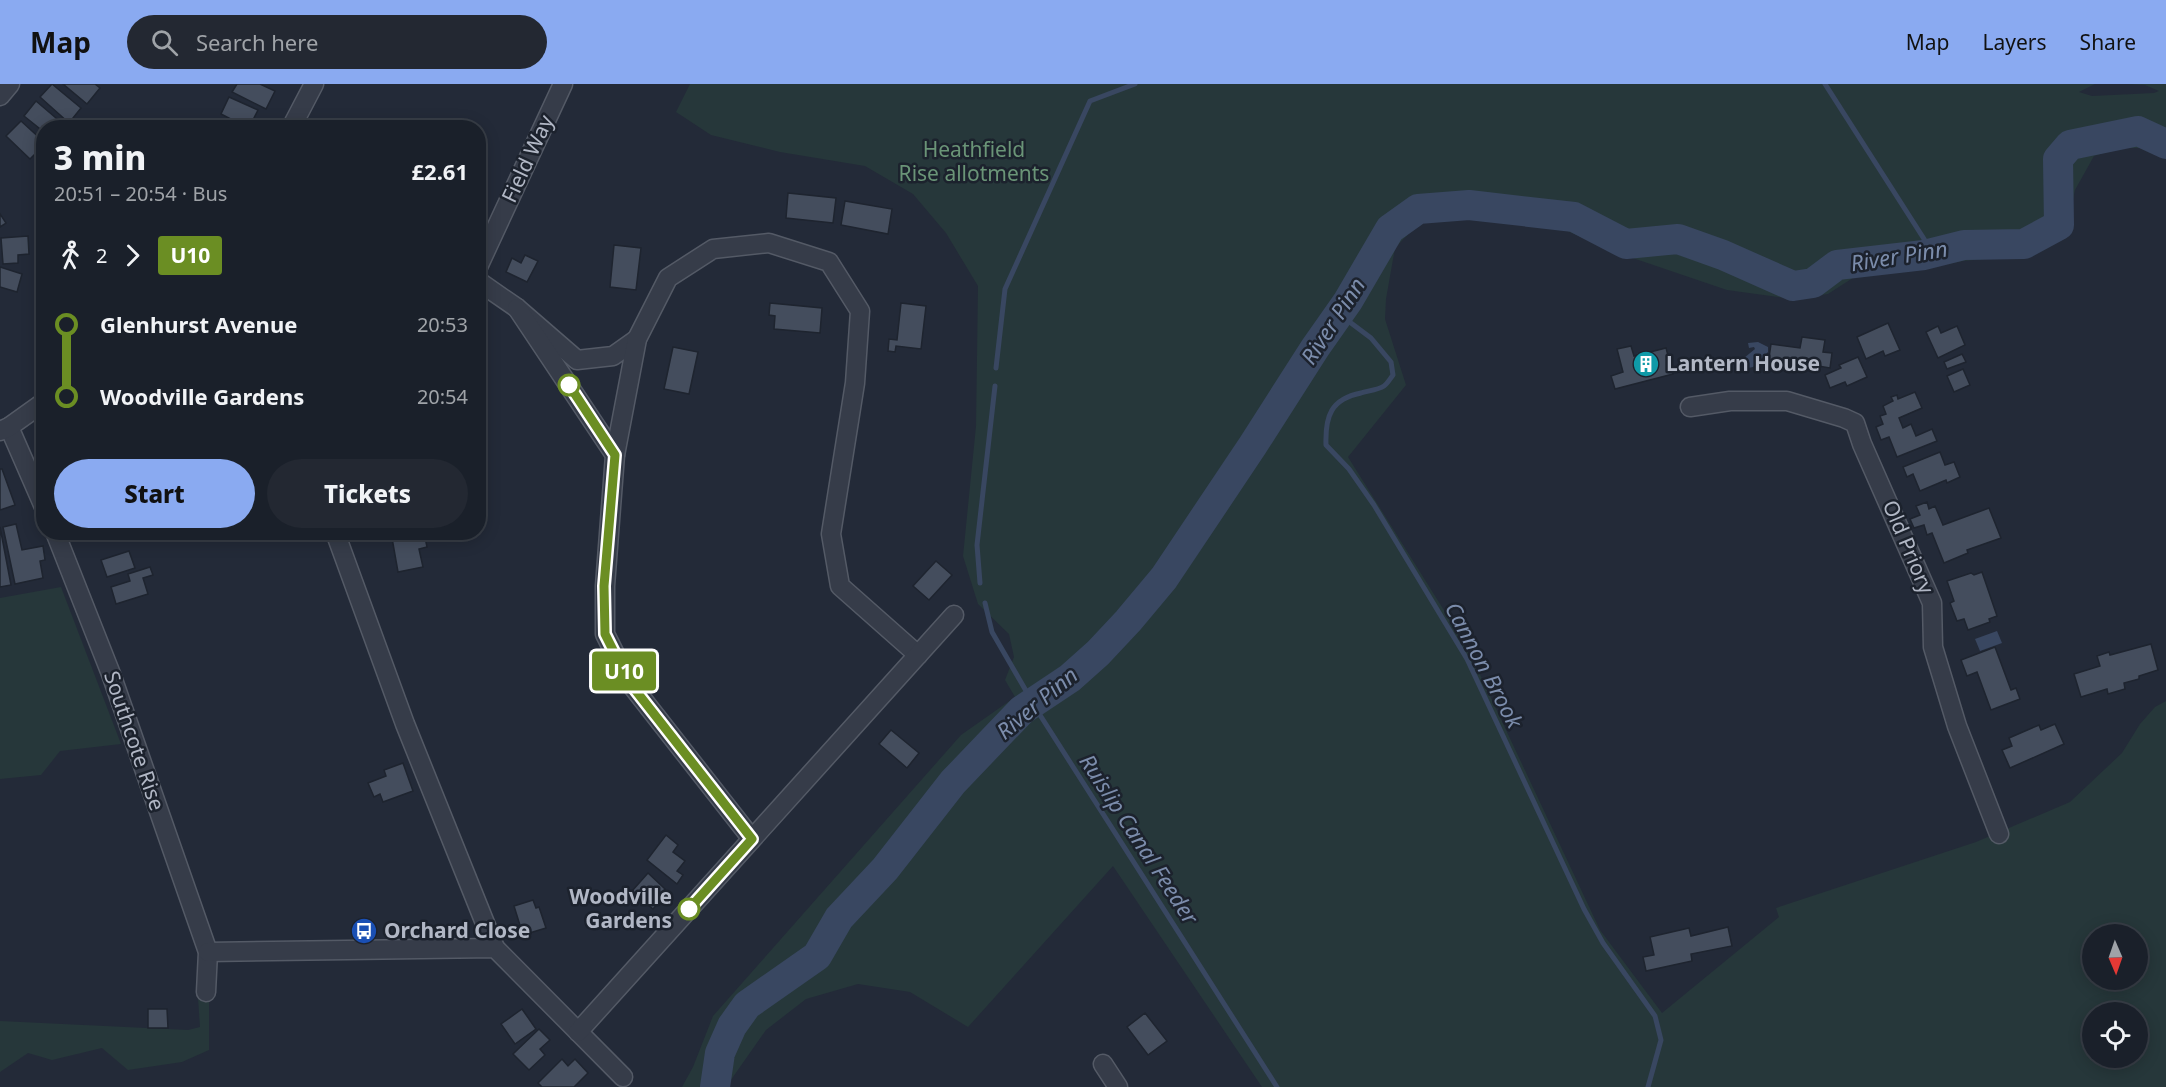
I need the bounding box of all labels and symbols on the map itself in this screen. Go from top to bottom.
street label: Field Way [495,110,560,207]
park label: Heathfield Rise allotments [899,135,1049,187]
water label: River Pinn [1848,233,1949,277]
water label: River Pinn [1293,271,1371,370]
building icon: Lantern House [1631,349,1661,379]
place label: Lantern House [1666,349,1820,377]
unlabelled marker [558,374,580,396]
street label: Old Priory [1877,496,1941,598]
water label: Cannon Brook [1439,596,1531,734]
line badge: U10 [590,652,658,690]
water label: River Pinn [989,659,1083,745]
street label: Southcote Rise [98,667,172,814]
water label: Ruislip Canal Feeder [1074,748,1207,930]
place label: Woodville Gardens [569,882,672,934]
marker: Woodville Gardens [678,898,700,920]
bus stop icon: Orchard Close [349,916,379,946]
place label: Orchard Close [384,916,530,944]
north arrow [2082,924,2148,990]

